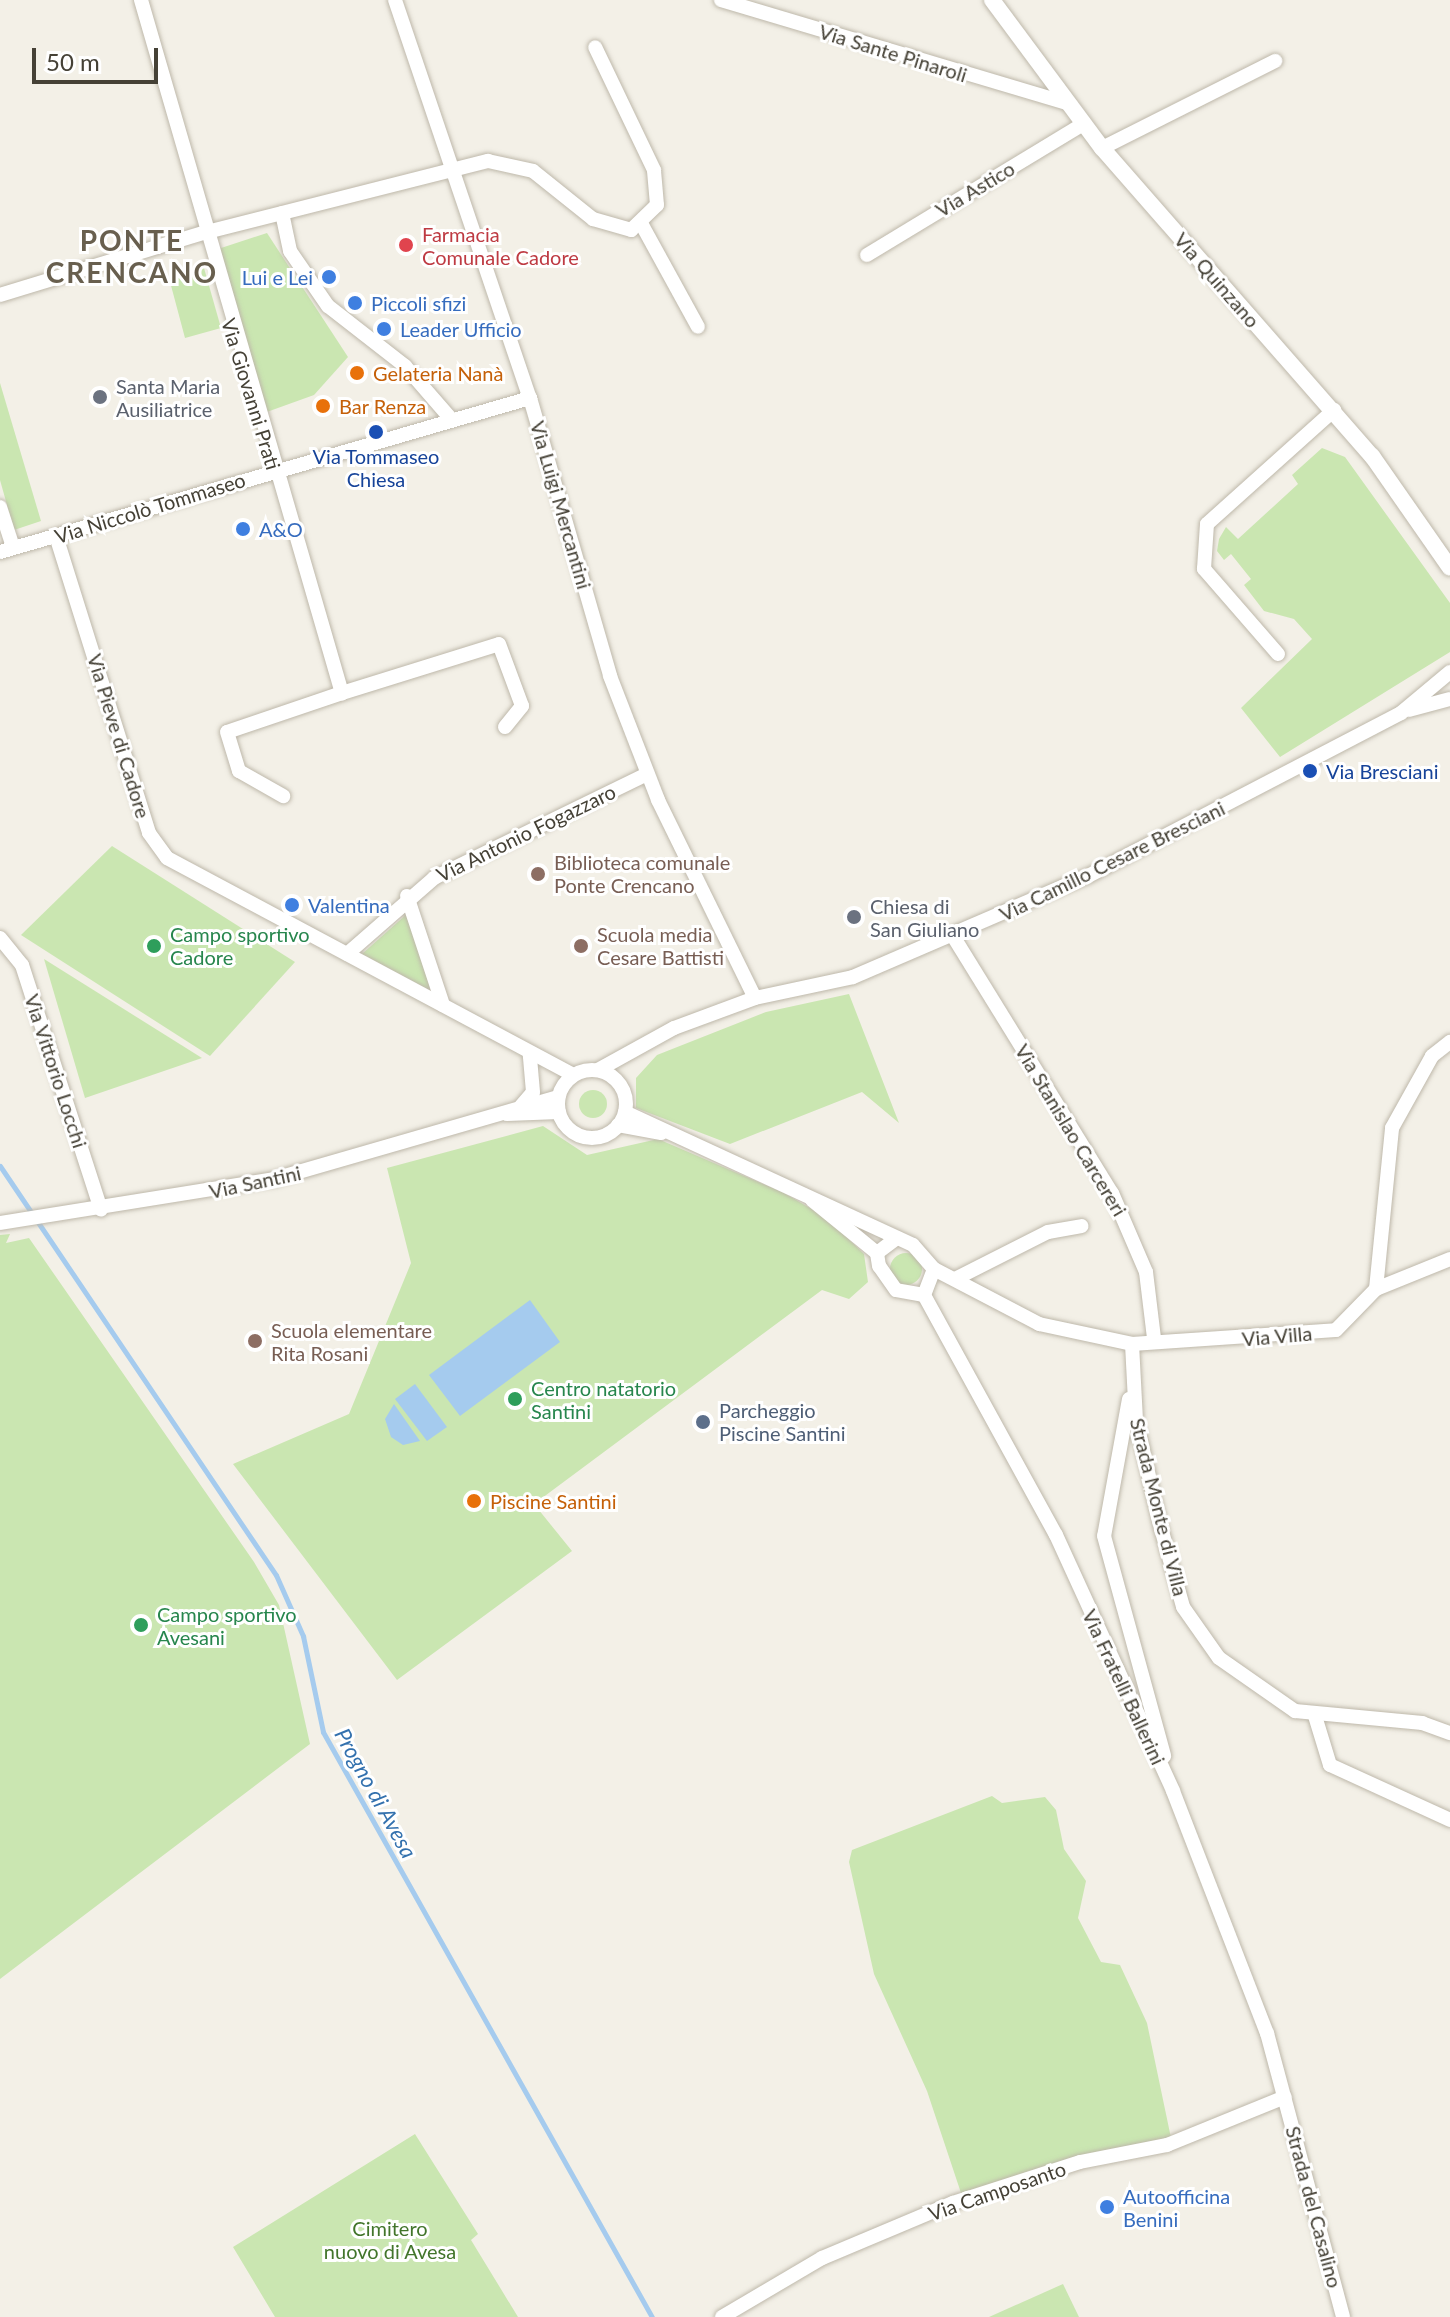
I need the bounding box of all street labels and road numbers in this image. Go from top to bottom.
street label: Via Sante Pinaroli [816,19,970,87]
street label: Via Astico [931,156,1019,222]
street label: Via Quinzano [1169,228,1265,332]
street label: Via Giovanni Prati [217,315,285,473]
street label: Via Luigi Mercantini [526,418,596,592]
street label: Via Niccolò Tommaseo [51,467,249,549]
street label: Via Pieve di Cadore [83,651,155,821]
street label: Via Antonio Fogazzaro [432,779,620,887]
street label: Via Camillo Cesare Bresciani [995,796,1229,926]
street label: Via Vittorio Locchi [20,991,92,1151]
street label: Via Stanislao Carcereri [1010,1040,1132,1220]
street label: Via Santini [207,1161,303,1203]
street label: Via Villa [1241,1321,1313,1351]
street label: Strada Monte di Villa [1125,1415,1193,1599]
street label: Via Fratelli Ballerini [1078,1606,1170,1768]
street label: Strada del Casalino [1281,2124,1347,2290]
street label: Via Camposanto [925,2156,1069,2226]

